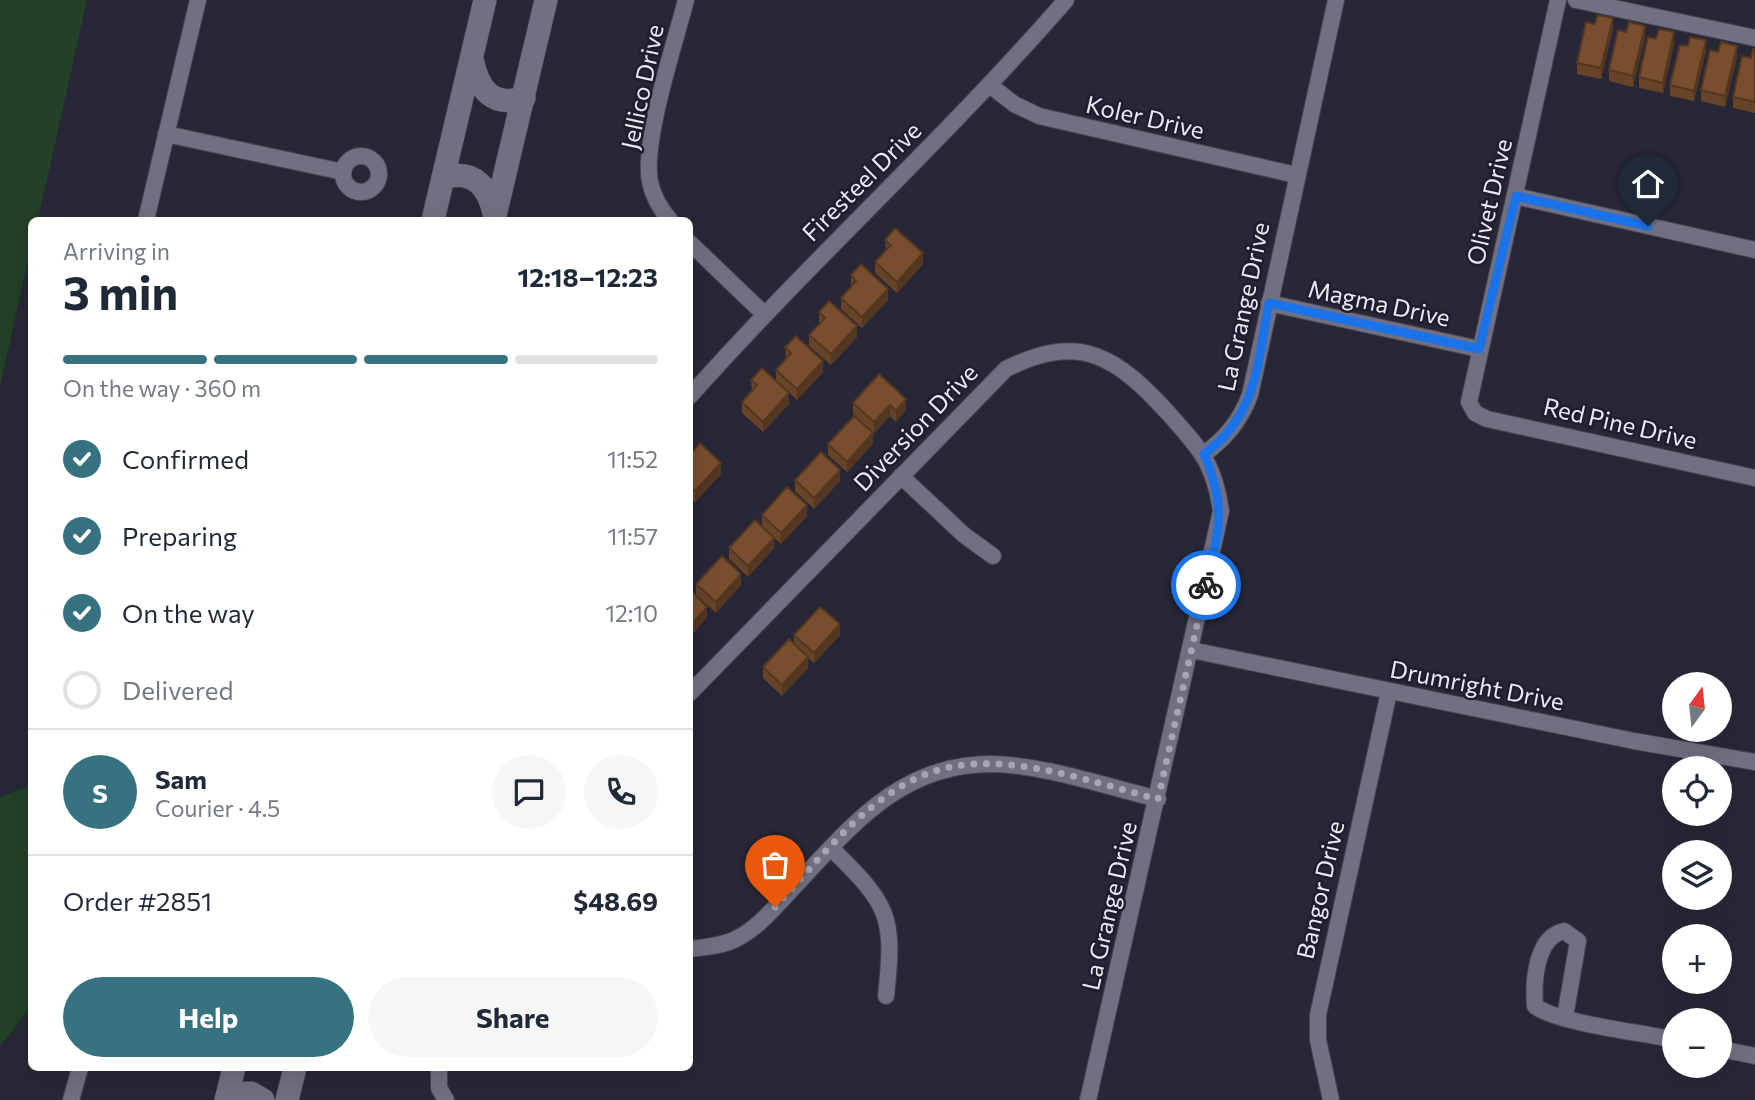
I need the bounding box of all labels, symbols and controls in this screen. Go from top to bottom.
street label: Jellico Drive [614,22,669,152]
street label: Koler Drive [1083,89,1207,144]
street label: Firesteel Drive [795,115,926,246]
street label: Olivet Drive [1460,136,1517,268]
pin [1618,154,1678,226]
icon: home [1629,165,1667,203]
street label: La Grange Drive [1210,219,1275,394]
text: Arriving in [63,237,170,265]
text: 12:18–12:23 [517,261,658,292]
text: 3 min [63,263,178,319]
street label: Magma Drive [1306,273,1453,332]
street label: Diversion Drive [847,357,983,496]
text: On the way · 360 m [63,374,261,402]
street label: Red Pine Drive [1541,391,1700,454]
icon: check [63,440,101,478]
text: Confirmed [122,443,249,474]
text: 11:52 [607,445,658,473]
icon: check [63,517,101,555]
text: Preparing [122,520,237,551]
text: 11:57 [608,522,658,550]
courier [1171,550,1241,620]
icon: bike [1187,566,1225,604]
icon: check [63,594,101,632]
text: On the way [122,597,255,628]
text: 12:10 [605,599,658,627]
street label: Drumright Drive [1388,653,1567,716]
north arrow [1662,672,1732,742]
map controls [1662,672,1732,1078]
text: Delivered [122,674,233,705]
button: chat [492,755,566,829]
button: phone [584,755,658,829]
button: locate [1662,756,1732,826]
text: Sam [155,763,207,794]
text: S [92,777,108,808]
text: Courier · 4.5 [155,794,280,822]
street label: Bangor Drive [1290,818,1350,962]
street label: La Grange Drive [1075,819,1142,993]
pin [745,835,805,907]
button: layers [1662,840,1732,910]
icon: bag [756,846,794,884]
text: Order #2851 [63,885,212,916]
text: $48.69 [573,885,658,916]
button: + [1662,924,1732,994]
button: Help [63,977,354,1057]
button: Share [368,977,658,1057]
button: − [1662,1008,1732,1078]

